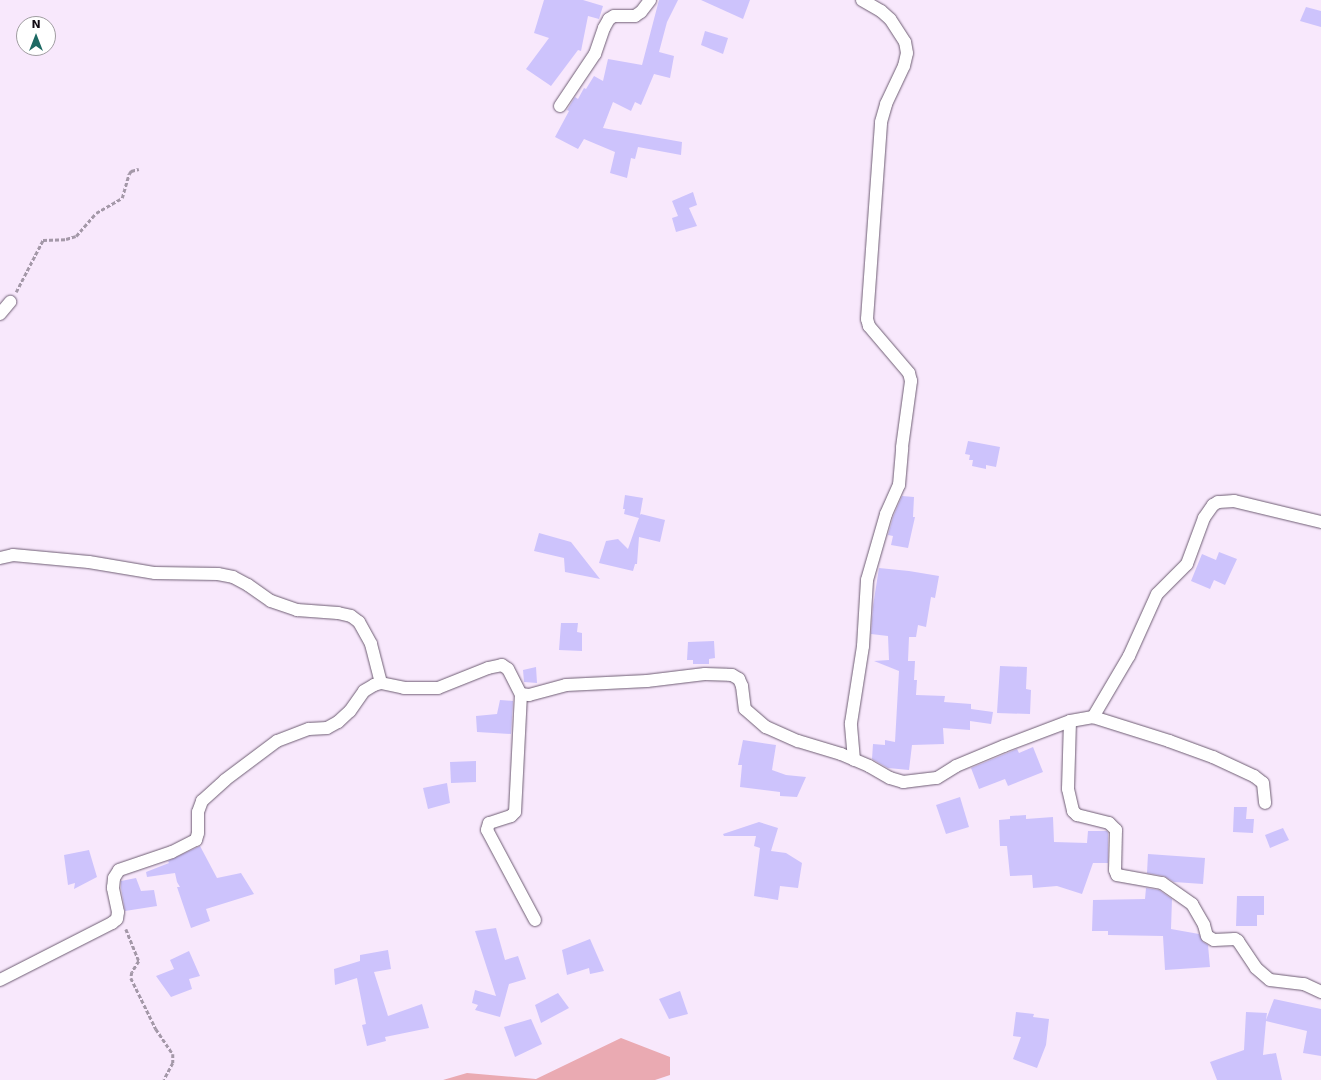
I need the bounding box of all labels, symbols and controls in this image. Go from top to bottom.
north arrow [16,16,56,56]
text: N [31,18,41,31]

